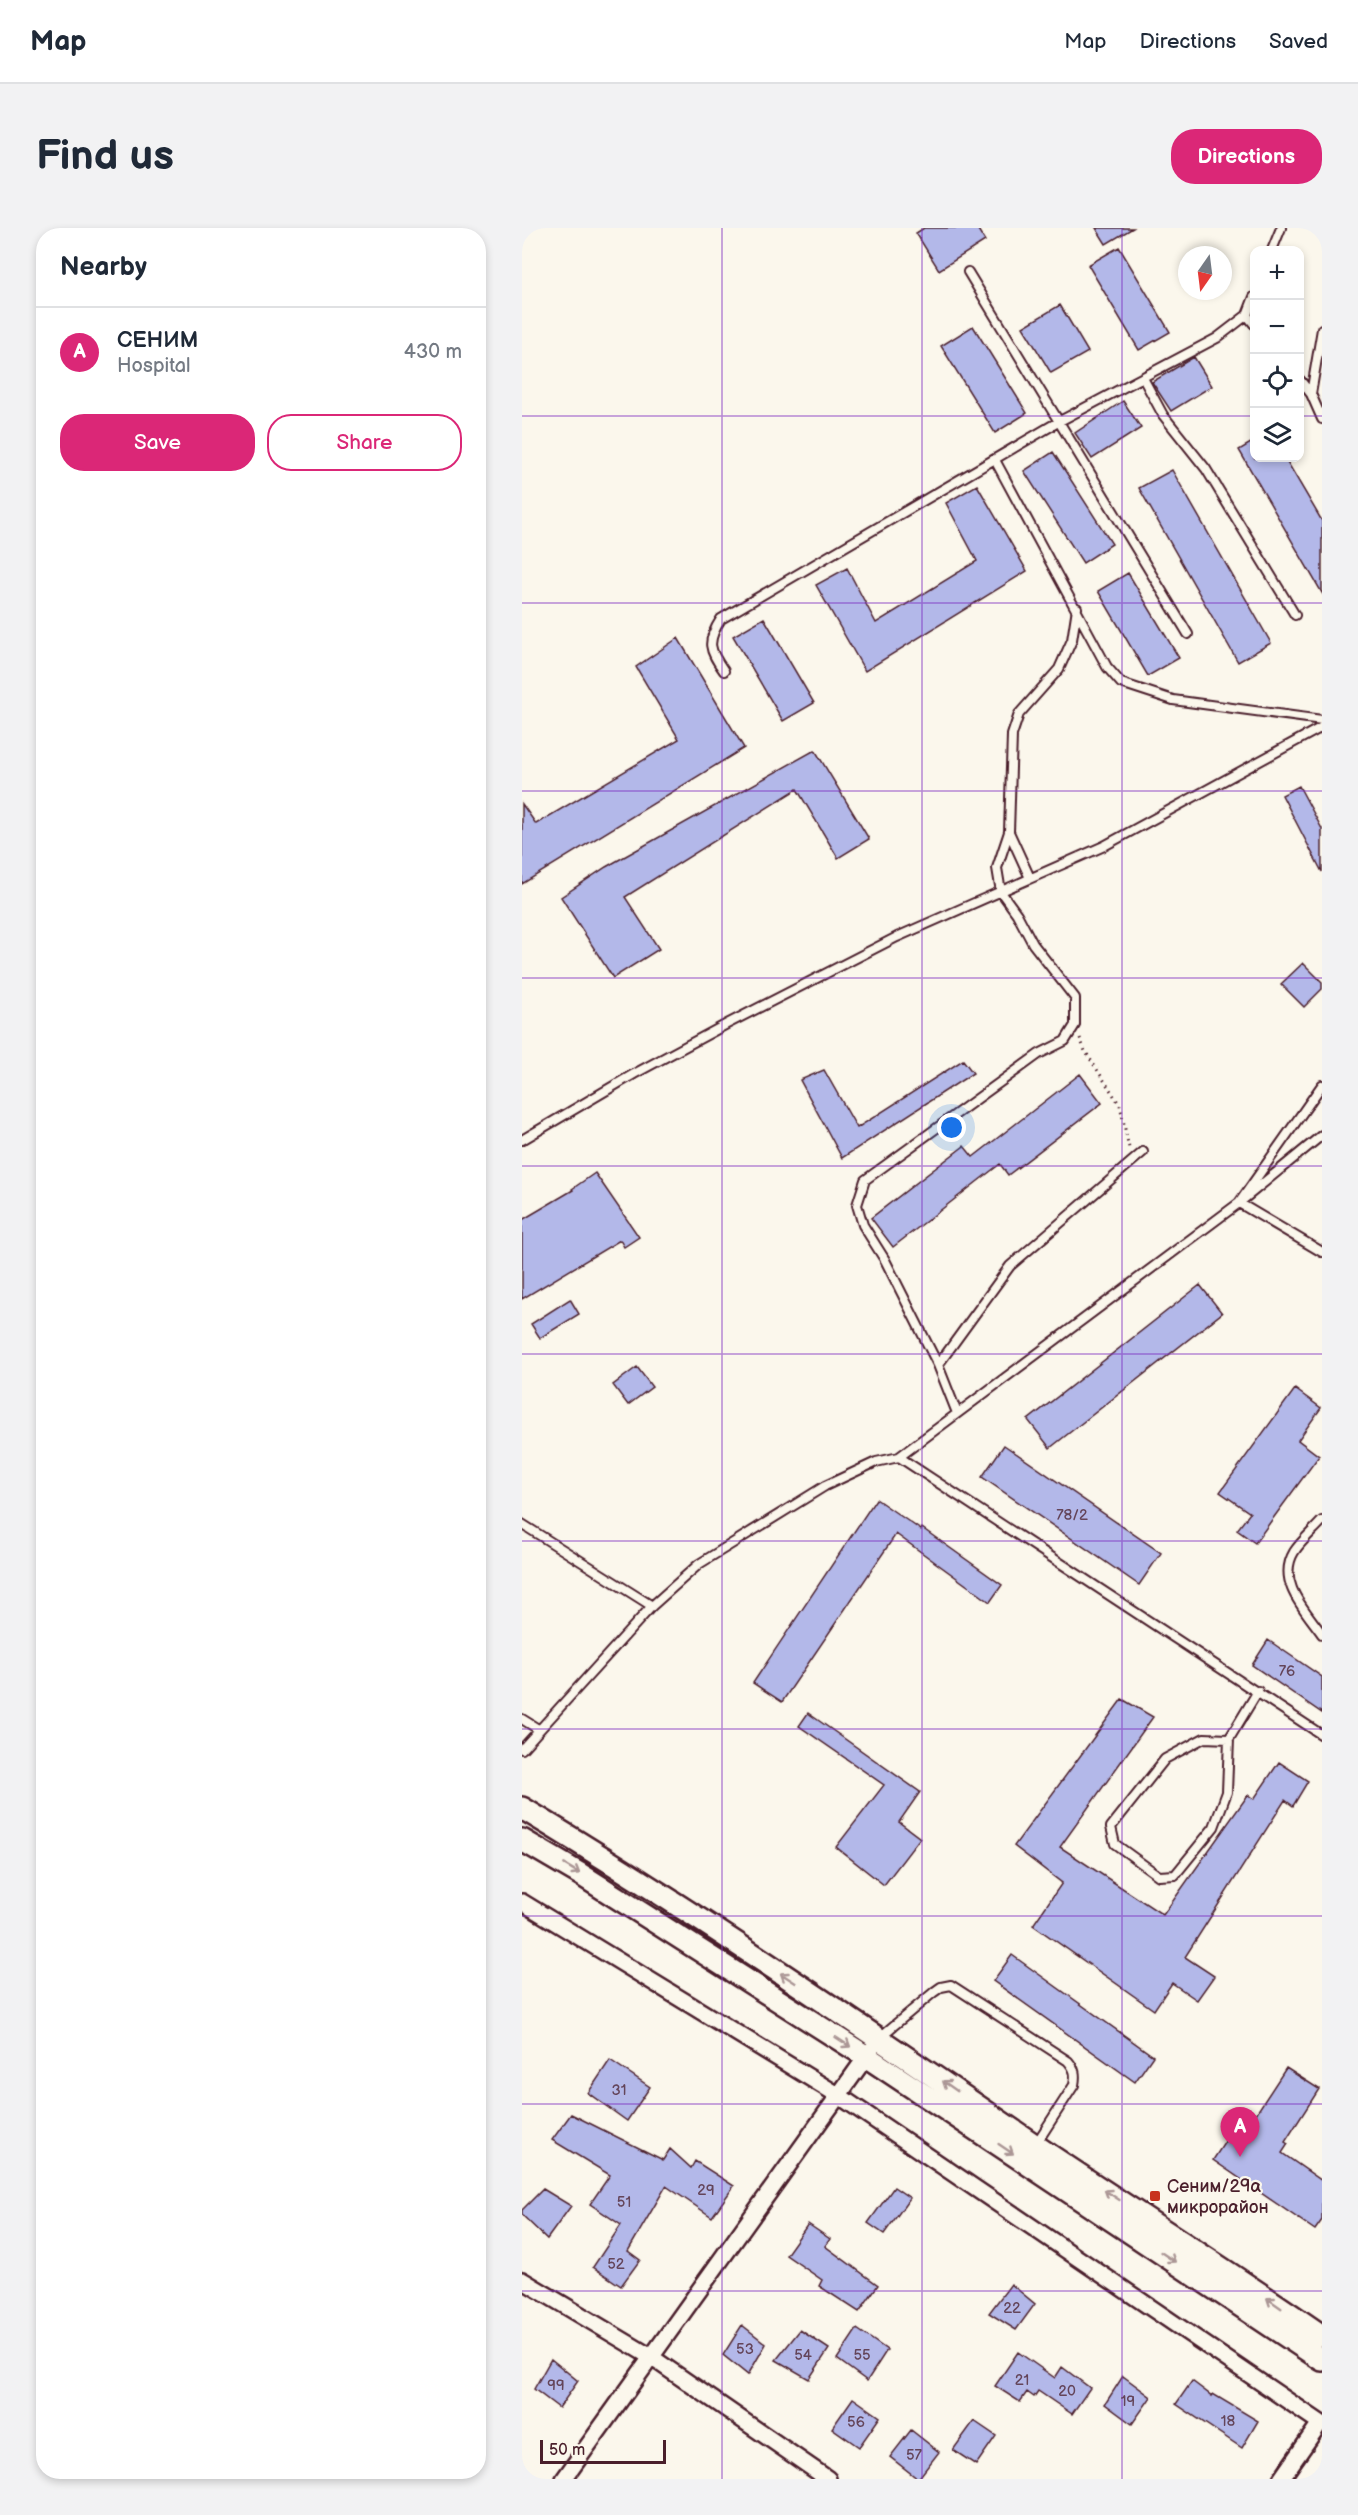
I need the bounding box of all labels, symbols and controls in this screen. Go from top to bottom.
text: Map [30,25,86,58]
text: Map [1064,29,1107,54]
text: Directions [1140,29,1236,54]
text: Saved [1269,29,1328,54]
button: Directions [1171,129,1322,184]
text: Find us [36,131,174,182]
north arrow [1178,246,1232,300]
map controls [1250,246,1304,462]
button: + [1250,246,1304,300]
text: Nearby [60,252,147,283]
button: − [1250,300,1304,354]
text: СЕНИМ [117,327,198,354]
text: A [73,340,86,364]
text: 430 m [404,340,462,364]
text: Hospital [117,354,190,378]
button: locate [1250,354,1304,408]
button: layers [1250,408,1304,462]
button: Save [60,414,255,471]
button: Share [267,414,462,471]
your location [937,1113,966,1142]
house number: 78/2 [1056,1506,1088,1525]
house number: 76 [1279,1662,1295,1681]
one-way arrow [563,1864,580,1876]
one-way arrow [780,1971,797,1983]
one-way arrow [834,2036,851,2048]
one-way arrow [942,2080,959,2092]
house number: 31 [611,2081,627,2100]
pin: A [1220,2108,1260,2157]
one-way arrow [997,2143,1014,2155]
place label: Сеним/29а микрорайон [1167,2176,1269,2218]
house number: 29 [697,2181,715,2200]
one-way arrow [1103,2189,1120,2202]
marker: Сеним/29а микрорайон [1148,2189,1162,2203]
house number: 51 [617,2193,631,2212]
one-way arrow [1160,2251,1176,2263]
house number: 52 [607,2255,625,2274]
one-way arrow [1266,2297,1283,2309]
house number: 22 [1003,2299,1021,2318]
house number: 53 [736,2340,754,2359]
house number: 54 [794,2346,812,2365]
house number: 55 [853,2346,871,2365]
house number: 21 [1015,2371,1029,2390]
house number: 99 [547,2376,565,2395]
house number: 20 [1058,2382,1076,2401]
house number: 19 [1121,2392,1135,2411]
house number: 18 [1221,2412,1236,2431]
house number: 56 [847,2413,865,2432]
scale bar [540,2437,666,2464]
text: 50 m [549,2441,585,2460]
house number: 57 [906,2446,923,2465]

